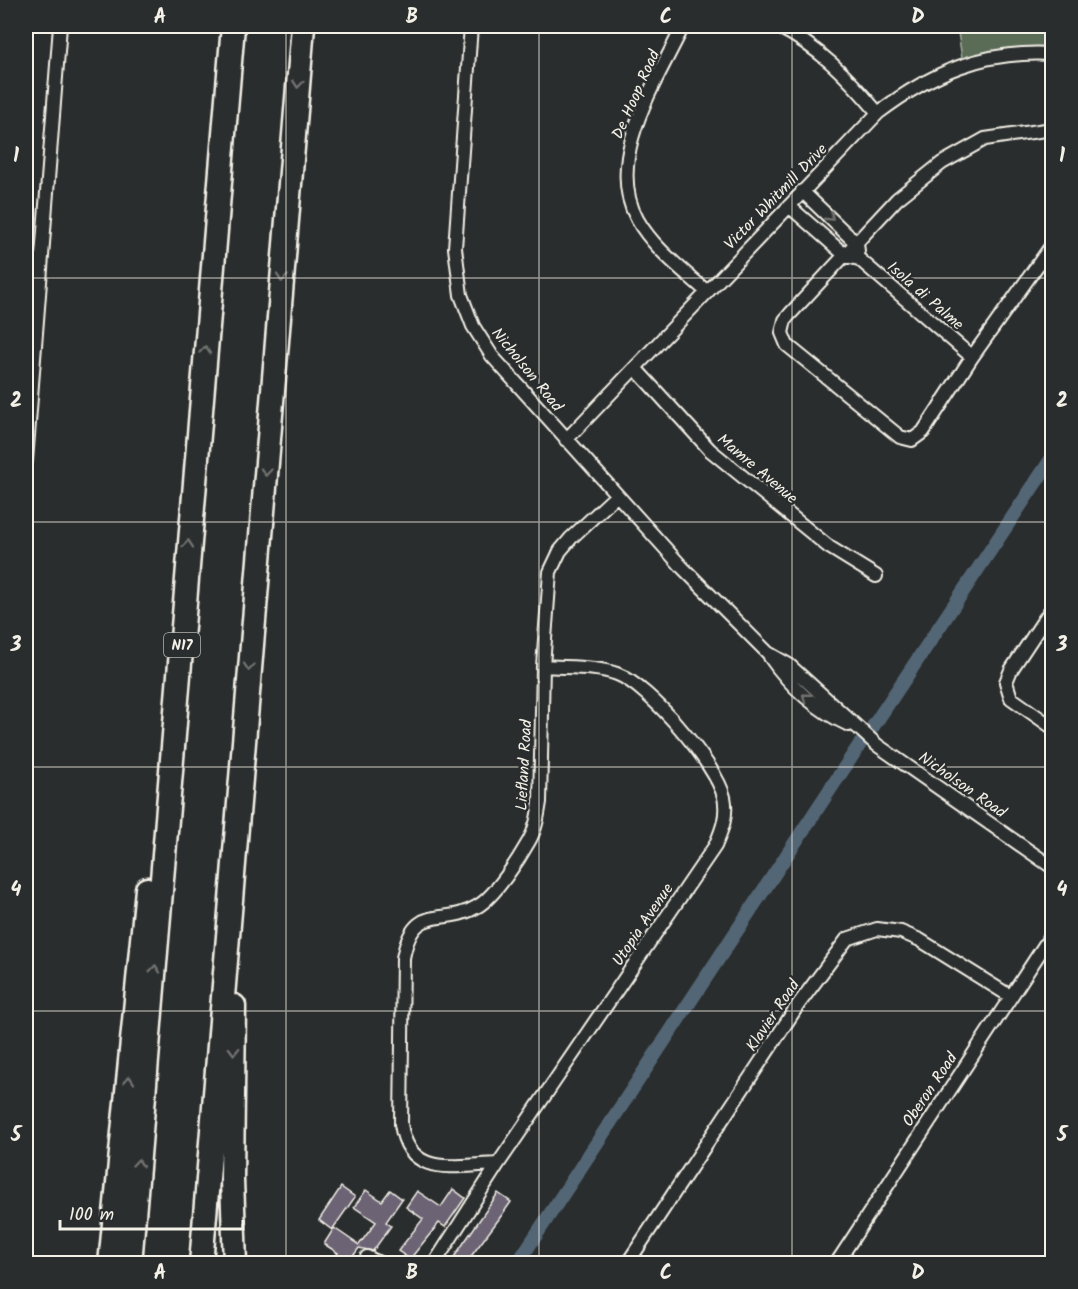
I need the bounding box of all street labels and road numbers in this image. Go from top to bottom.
street label: De Hoop Road [606,45,668,143]
street label: Victor Whitmill Drive [719,138,834,256]
street label: Isola di Palme [881,255,969,337]
street label: Nicholson Road [485,322,569,418]
street label: Mamre Avenue [711,428,803,511]
road number: N17 [164,633,200,657]
street label: Liefland Road [510,718,539,811]
street label: Nicholson Road [913,746,1012,825]
street label: Utopia Avenue [606,878,680,971]
street label: Klavier Road [740,974,807,1057]
street label: Oberon Road [896,1047,965,1132]

